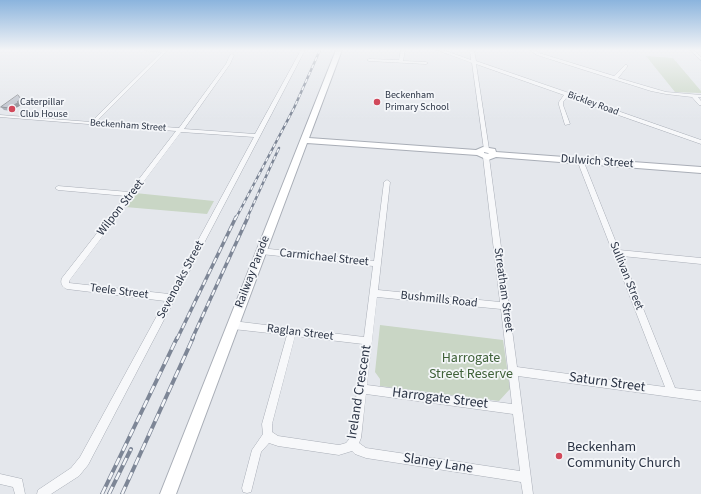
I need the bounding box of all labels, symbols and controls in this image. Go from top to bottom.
street label: Bickley Road [566,89,620,119]
place label: Beckenham Primary School [385,90,449,114]
place label: Caterpillar Club House [20,97,68,120]
marker: Beckenham Primary School [372,97,382,107]
marker: Caterpillar Club House [7,104,17,114]
street label: Beckenham Street [89,117,167,135]
street label: Dulwich Street [560,152,634,172]
street label: Wilpon Street [95,177,147,239]
street label: Railway Parade [233,234,273,310]
street label: Sevenoaks Street [154,239,208,321]
street label: Sullivan Street [606,240,646,312]
street label: Carmichael Street [279,246,369,270]
street label: Streatham Street [490,247,516,333]
street label: Teele Street [89,281,149,303]
street label: Bushmills Road [400,289,478,311]
street label: Raglan Street [266,322,334,344]
street label: Ireland Crescent [344,344,376,440]
park label: Harrogate Street Reserve [429,351,513,384]
street label: Saturn Street [568,369,646,397]
street label: Harrogate Street [391,385,489,413]
place label: Beckenham Community Church [567,440,681,472]
street label: Slaney Lane [402,450,474,478]
marker: Beckenham Community Church [554,451,564,461]

